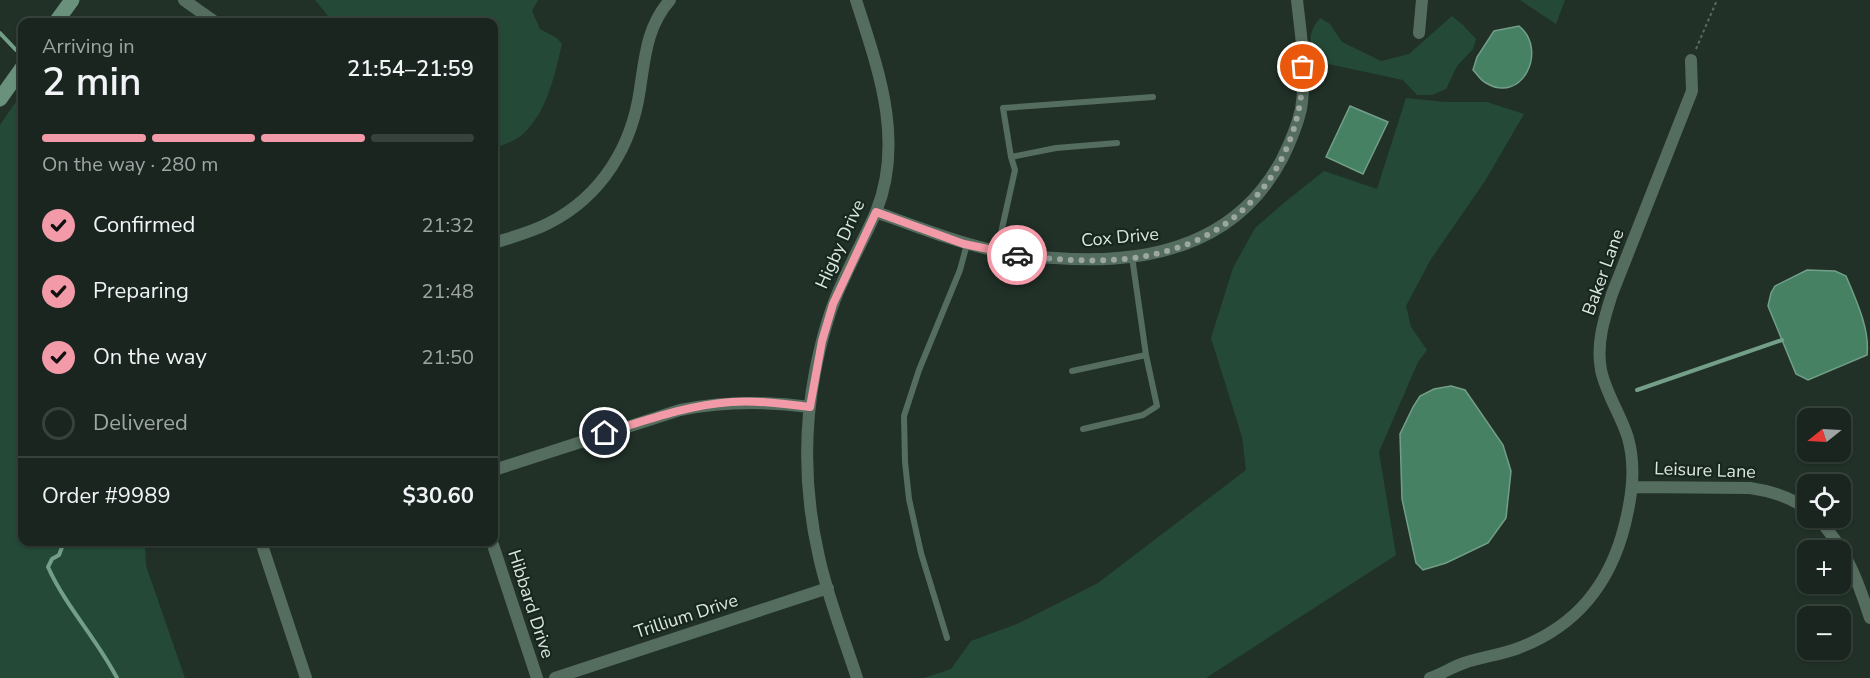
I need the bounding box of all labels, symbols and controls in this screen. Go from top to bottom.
text: Arriving in [42,33,135,60]
pin [1277,41,1328,92]
icon: bag [1286,50,1319,83]
text: 21:54–21:59 [347,54,474,84]
text: 2 min [42,56,141,109]
text: On the way · 280 m [42,151,218,178]
street label: Higby Drive [810,196,870,292]
icon: check [42,209,75,242]
text: Confirmed [93,210,195,240]
text: 21:32 [421,212,474,239]
street label: Cox Drive [1080,222,1160,252]
courier [987,225,1047,285]
street label: Baker Lane [1576,225,1630,319]
icon: car [1001,239,1034,272]
icon: check [42,275,75,308]
text: Preparing [93,276,189,306]
text: 21:48 [421,278,474,305]
icon: check [42,341,75,374]
text: On the way [93,342,207,372]
text: 21:50 [421,344,474,371]
pin [579,407,630,458]
text: Delivered [93,408,188,438]
north arrow [1797,408,1851,462]
map controls [1797,408,1851,660]
icon: home [588,416,621,449]
street label: Leisure Lane [1654,456,1756,484]
button: locate [1797,474,1851,528]
text: Order #9989 [42,481,171,511]
text: $30.60 [403,481,474,511]
button: + [1797,540,1851,594]
street label: Hibbard Drive [502,547,560,661]
street label: Trillium Drive [631,588,741,644]
button: − [1797,606,1851,660]

